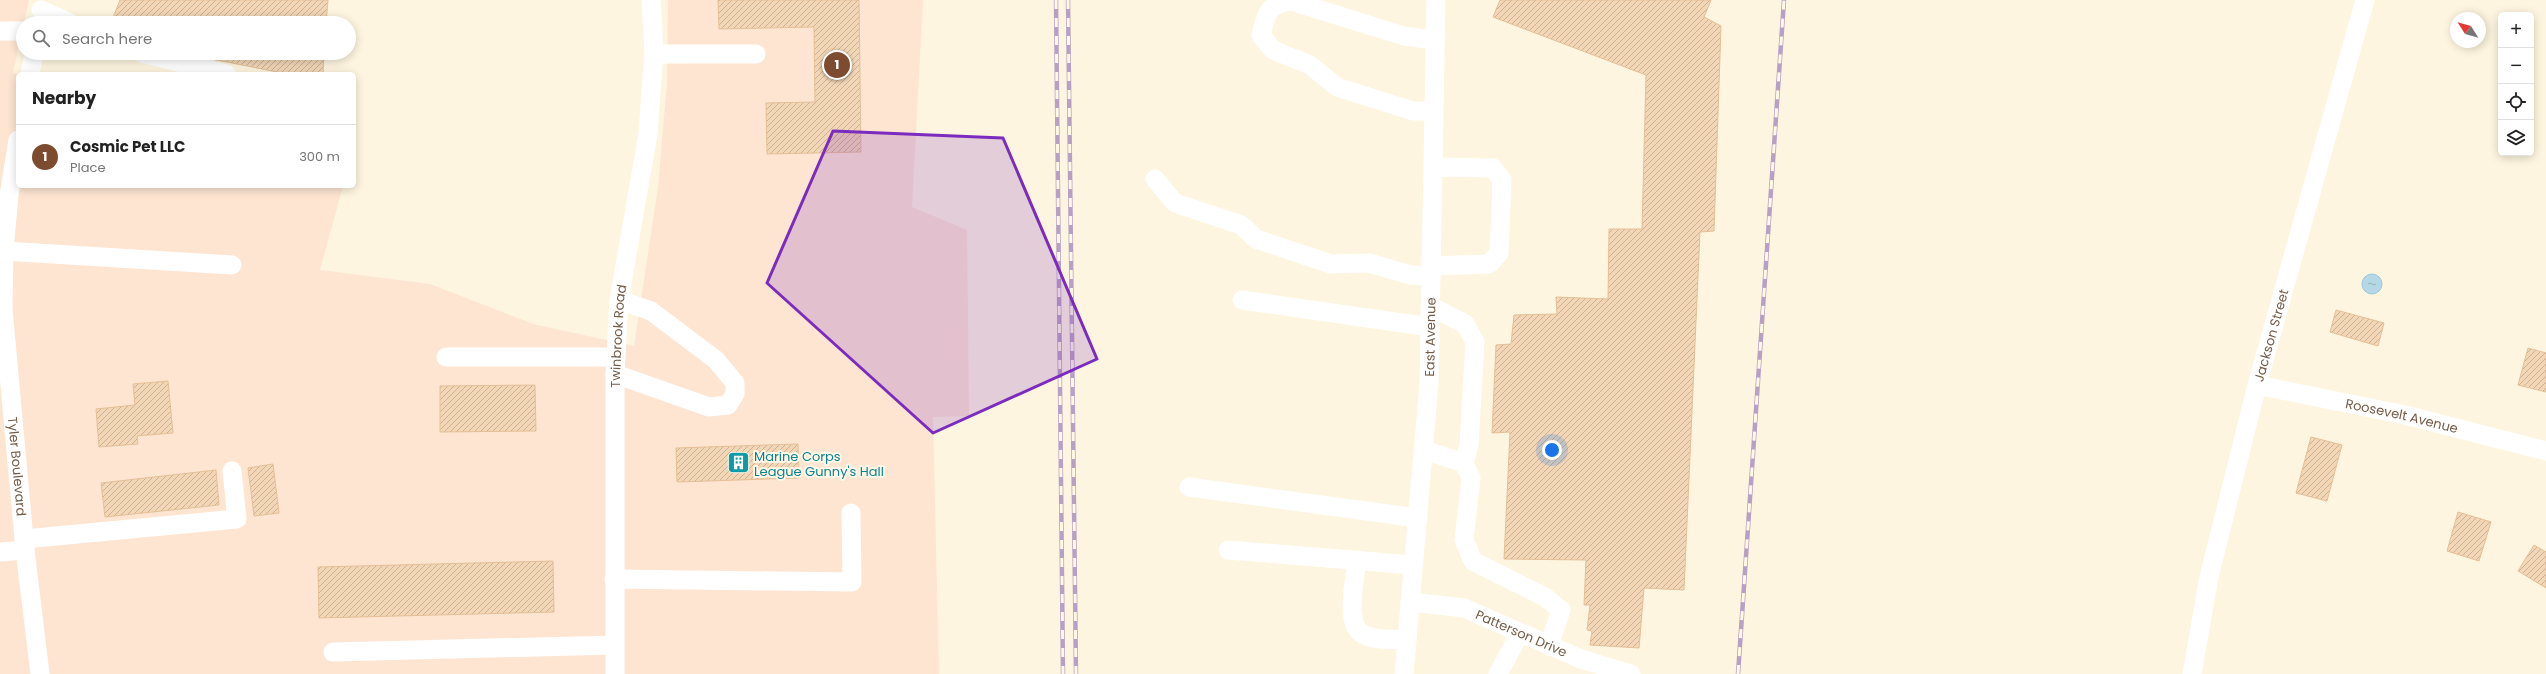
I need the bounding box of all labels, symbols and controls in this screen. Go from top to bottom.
north arrow [2450,12,2486,48]
map controls [2498,12,2534,156]
button: + [2498,12,2534,48]
search box [16,16,356,60]
icon: search [30,27,52,49]
text: Search here [62,28,152,49]
button: − [2498,48,2534,84]
pin: 1 [824,50,850,80]
button: locate [2498,84,2534,120]
text: Nearby [32,86,96,110]
button: layers [2498,120,2534,156]
text: Cosmic Pet LLC [70,136,186,157]
text: 1 [43,147,47,166]
text: 300 m [299,147,340,166]
text: Place [70,158,105,177]
street label: Twinbrook Road [606,283,631,388]
street label: Jackson Street [2249,287,2293,384]
street label: East Avenue [1420,297,1440,377]
street label: Roosevelt Avenue [2344,394,2460,438]
street label: Tyler Boulevard [3,416,31,517]
your location [1542,440,1562,460]
place label: Marine Corps League Gunny's Hall [754,447,884,481]
building icon: Marine Corps League Gunny's Hall [725,450,751,476]
street label: Patterson Drive [1473,605,1570,661]

